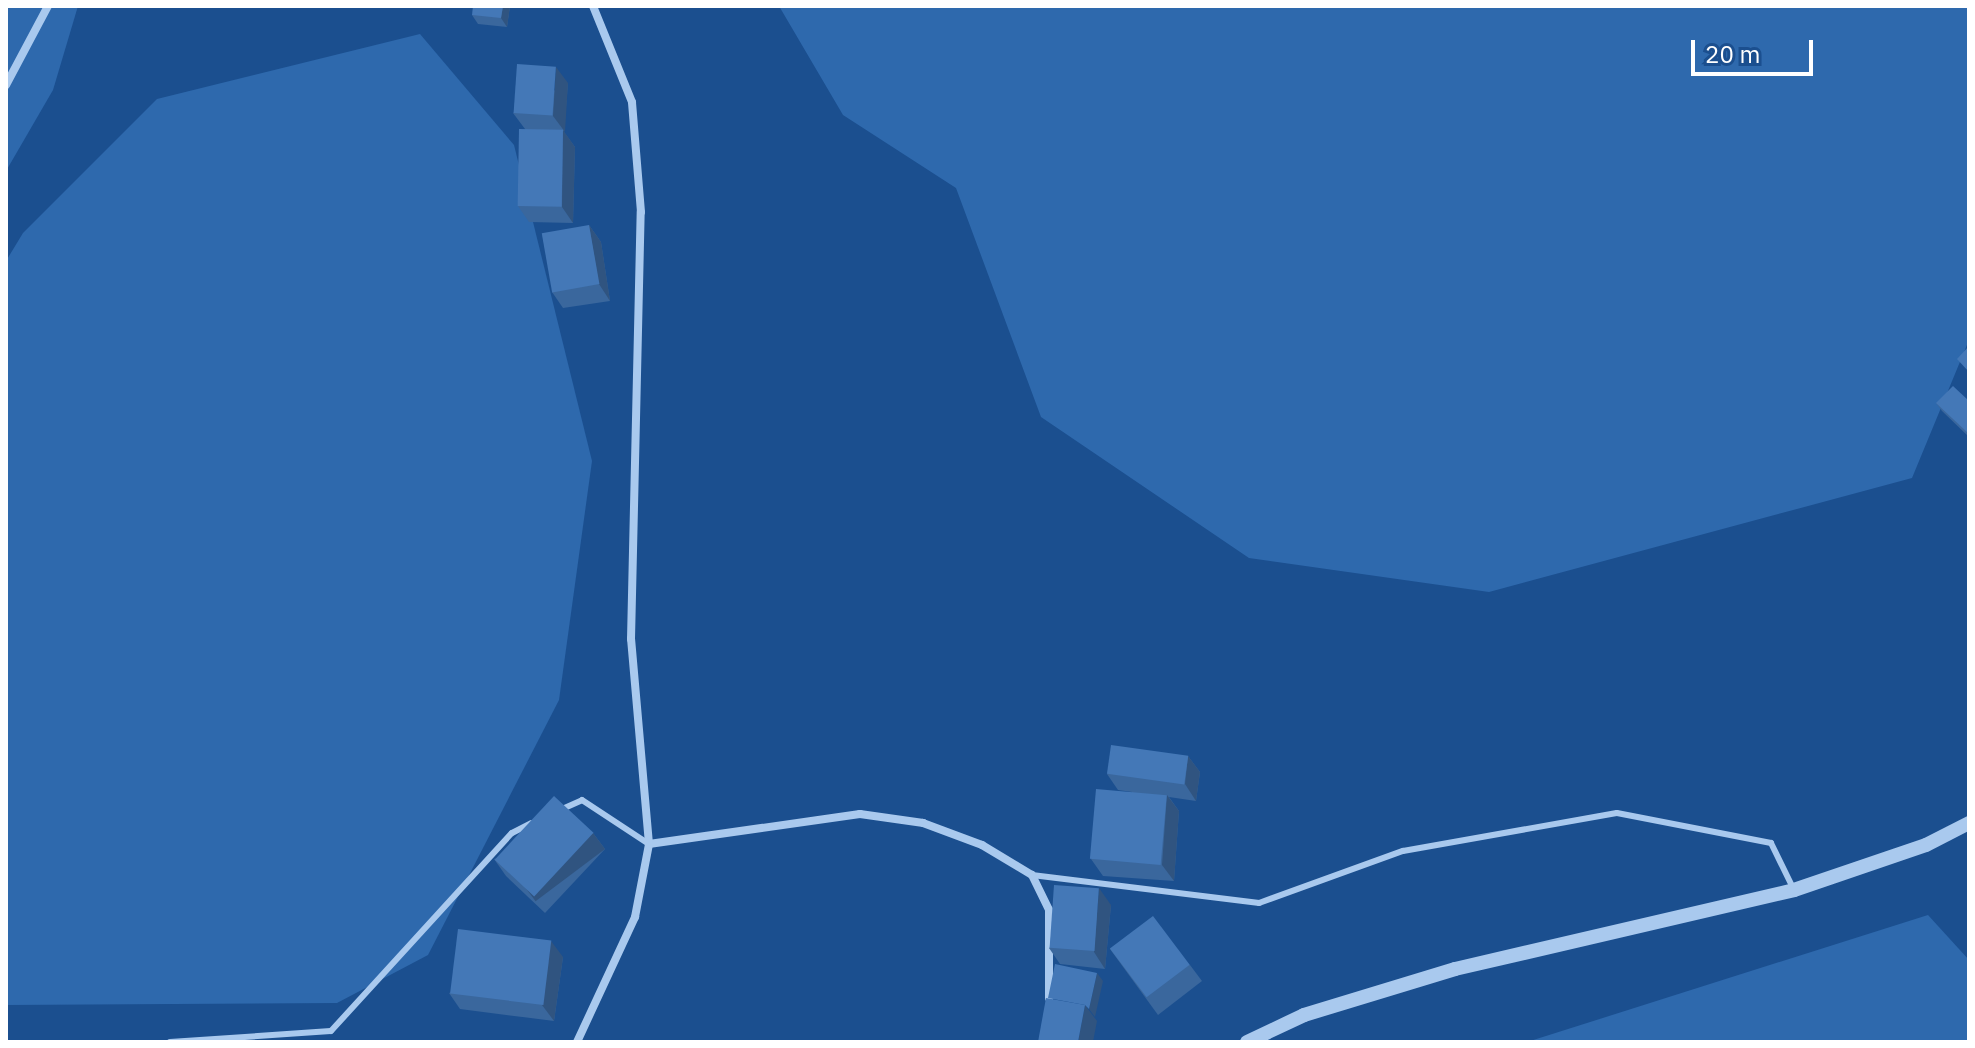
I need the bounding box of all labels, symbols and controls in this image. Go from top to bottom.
scale bar [1695,24,1817,74]
text: 20 m [1705,38,1760,70]

